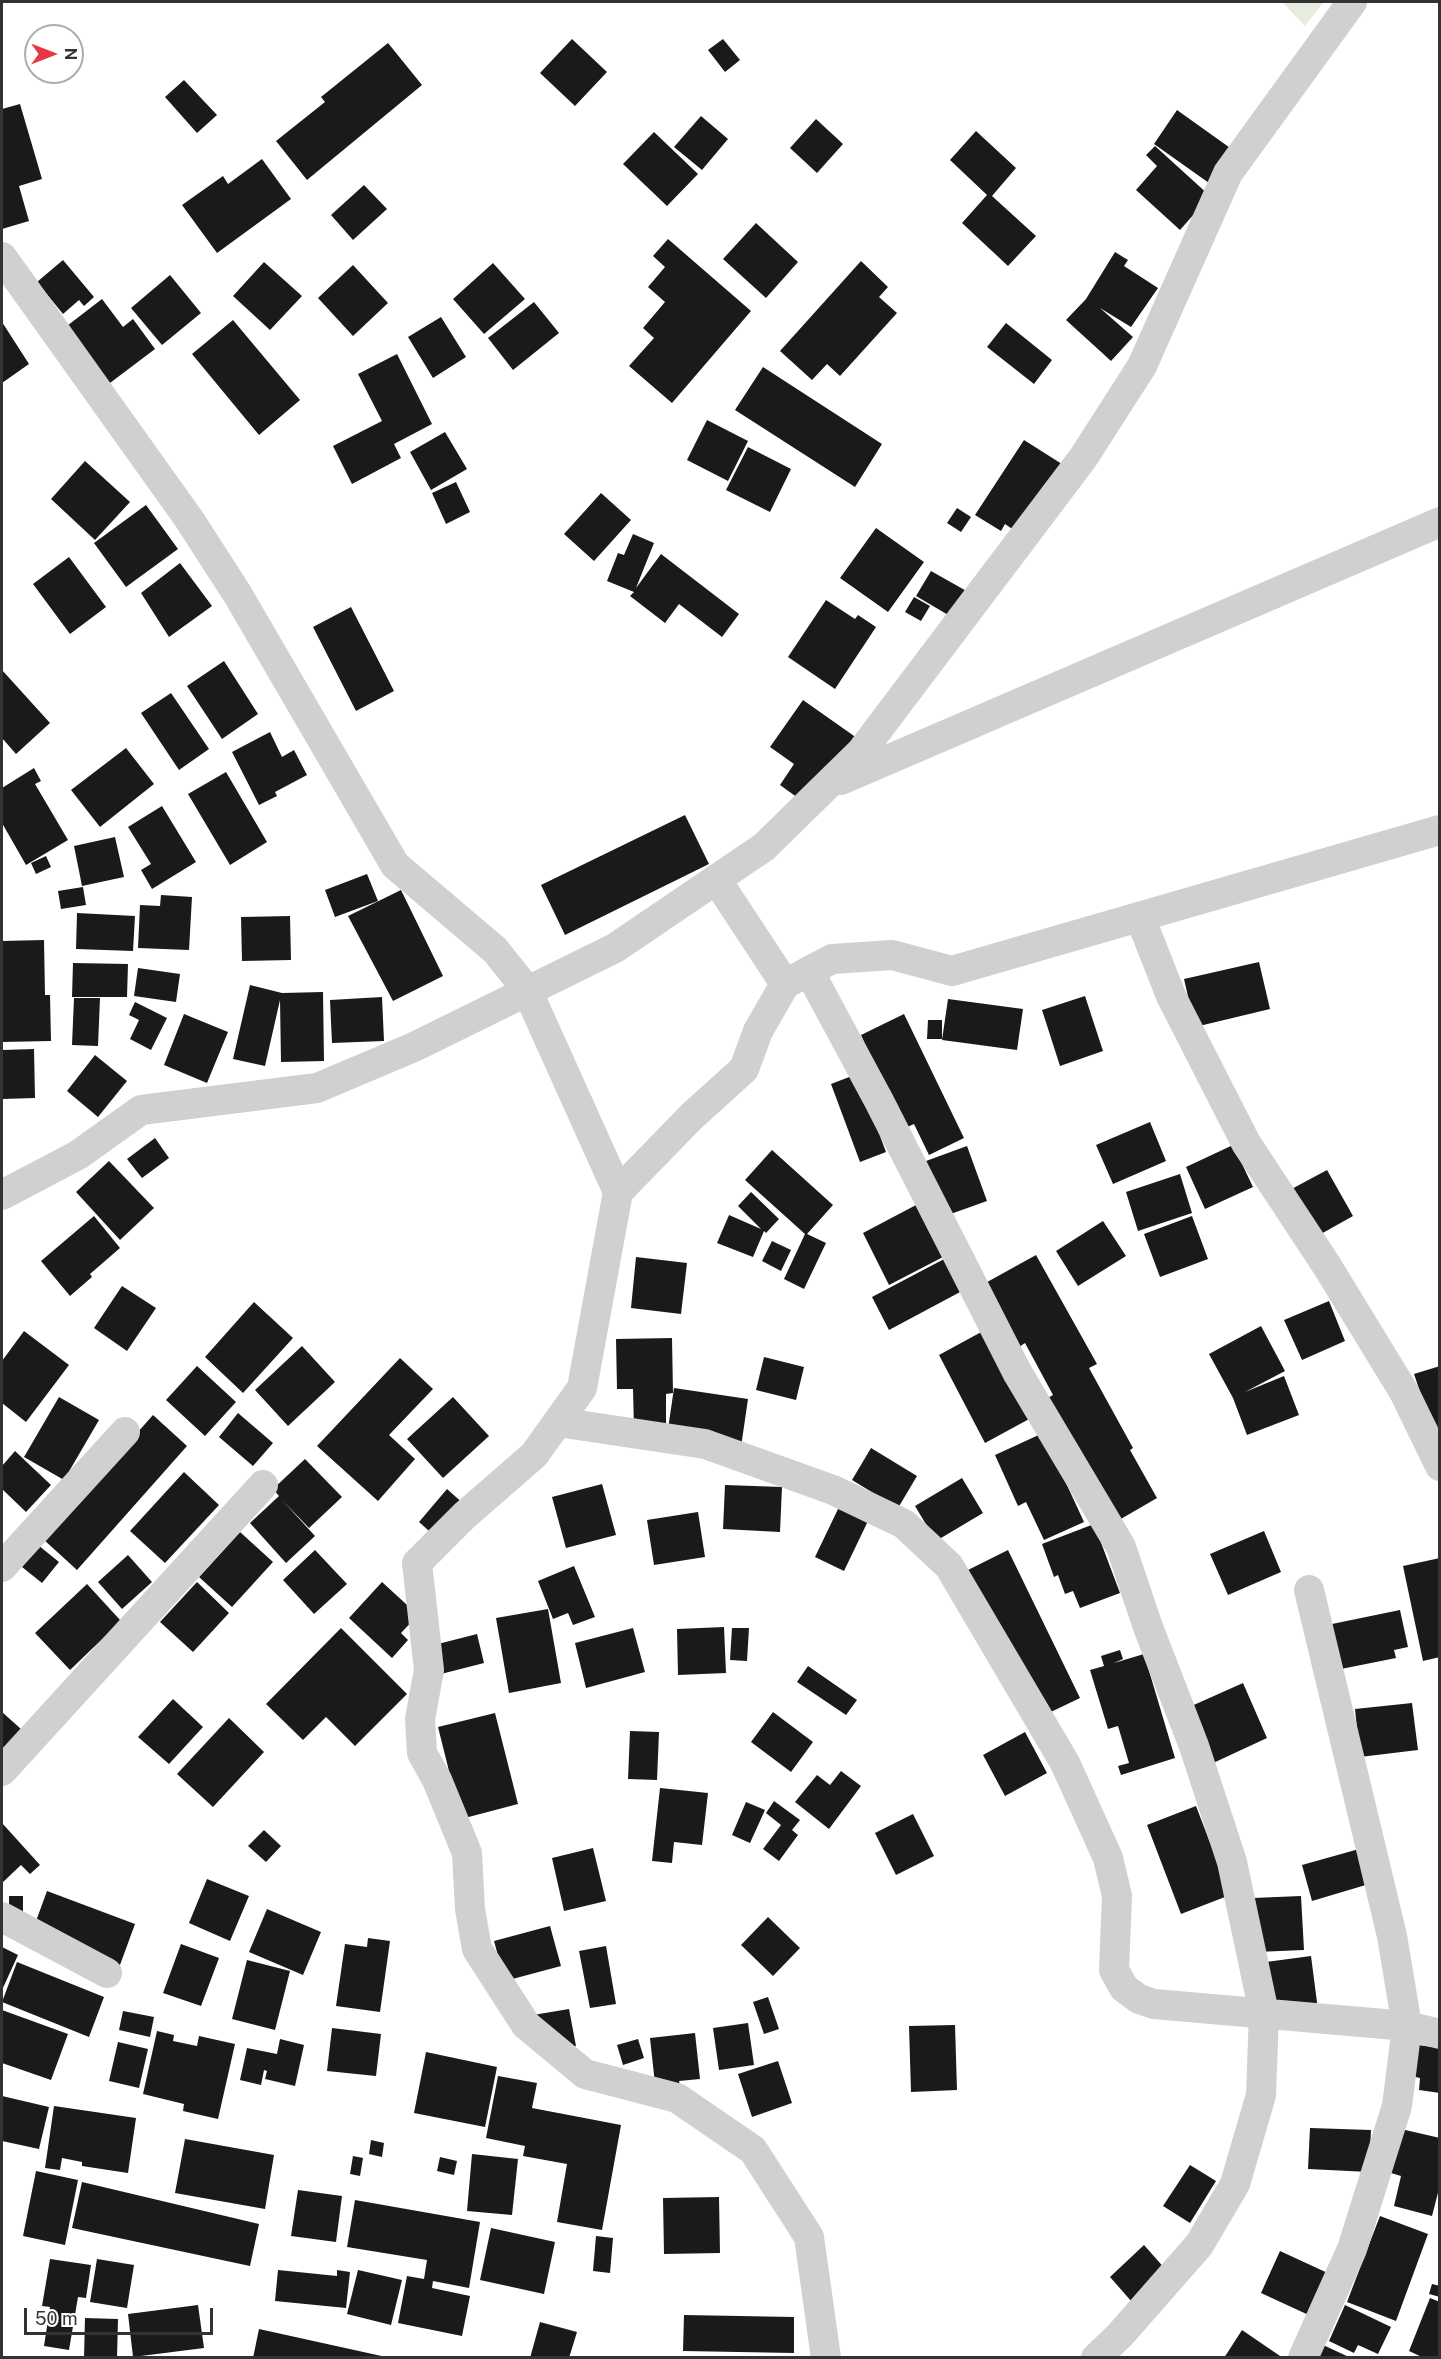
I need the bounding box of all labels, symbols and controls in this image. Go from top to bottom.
north arrow [24,24,84,84]
text: N [61,48,80,60]
scale bar [27,2296,216,2334]
text: 50 m [35,2308,78,2329]

